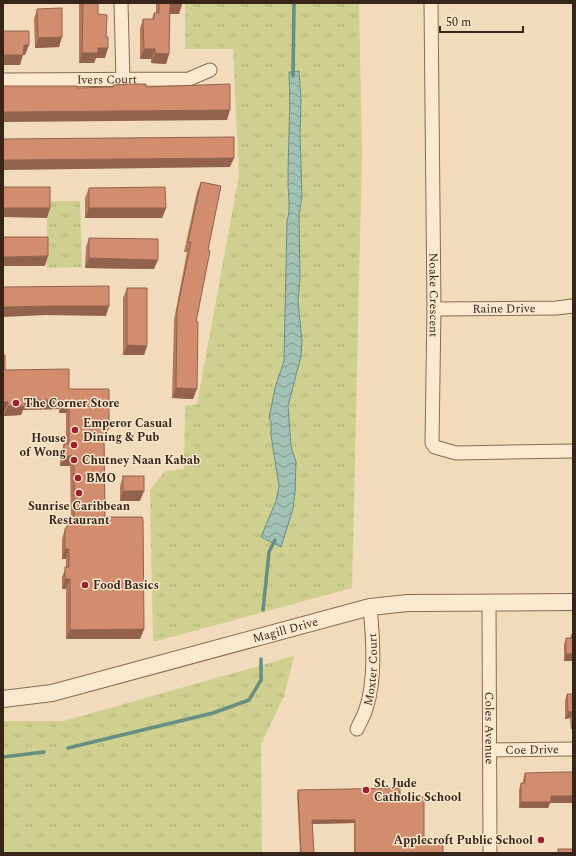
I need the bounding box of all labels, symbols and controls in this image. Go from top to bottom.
scale bar [440,8,523,34]
text: 50 m [446,13,471,32]
street label: Ivers Court [77,70,137,89]
street label: Noake Crescent [424,253,444,337]
street label: Raine Drive [472,299,536,318]
place label: The Corner Store [24,394,120,413]
marker: The Corner Store [11,398,21,408]
place label: Emperor Casual Dining & Pub [83,414,172,447]
marker: Emperor Casual Dining & Pub [70,425,80,435]
place label: House of Wong [19,429,66,462]
marker: House of Wong [69,440,79,450]
place label: Chutney Naan Kabab [82,451,200,470]
marker: Chutney Naan Kabab [69,455,79,465]
place label: BMO [86,469,116,488]
marker: BMO [73,473,83,483]
marker: Sunrise Caribbean Restaurant [74,488,84,498]
place label: Sunrise Caribbean Restaurant [28,497,131,530]
place label: Food Basics [93,576,159,595]
marker: Food Basics [80,580,90,590]
street label: Magill Drive [250,612,320,648]
street label: Moxter Court [358,633,382,708]
street label: Coles Avenue [480,692,499,764]
street label: Coe Drive [505,740,559,759]
place label: St. Jude Catholic School [374,774,462,807]
marker: St. Jude Catholic School [361,785,371,795]
place label: Applecroft Public School [394,831,533,850]
marker: Applecroft Public School [536,835,546,845]

